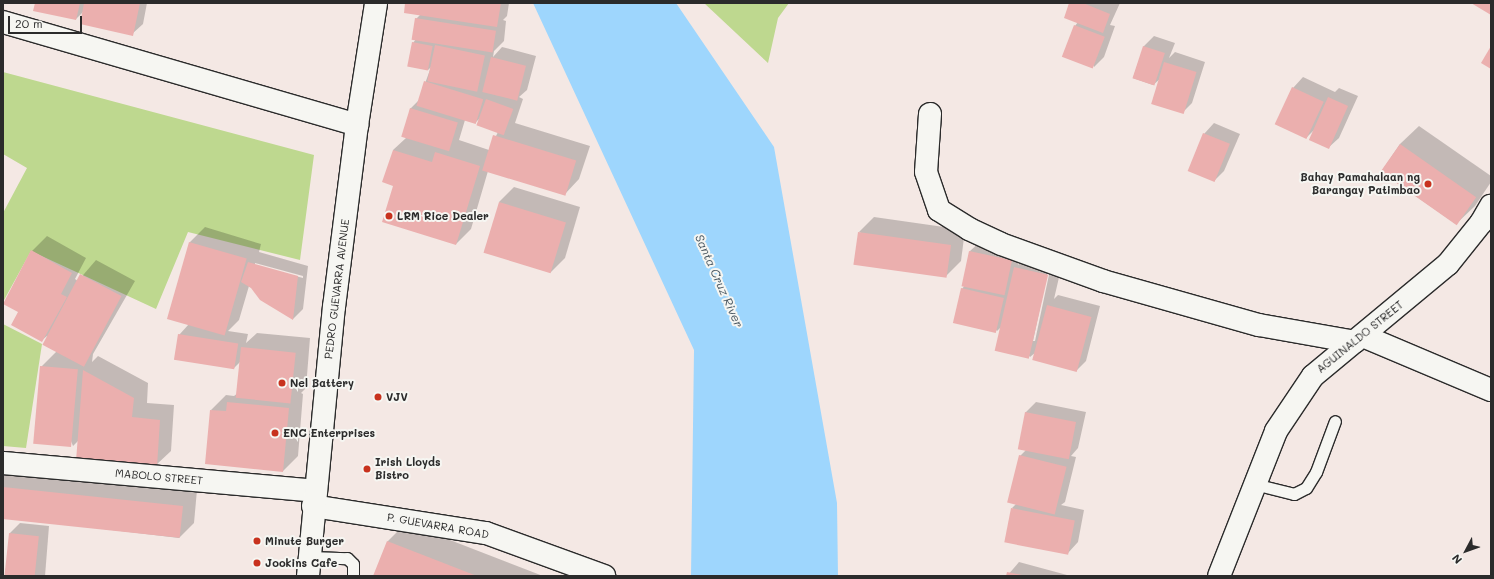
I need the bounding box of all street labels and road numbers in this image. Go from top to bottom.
street label: PEDRO GUEVARRA AVENUE [322,218,352,360]
street label: AGUINALDO STREET [1314,298,1406,376]
street label: MABOLO STREET [115,467,203,487]
street label: P. GUEVARRA ROAD [386,511,490,541]

